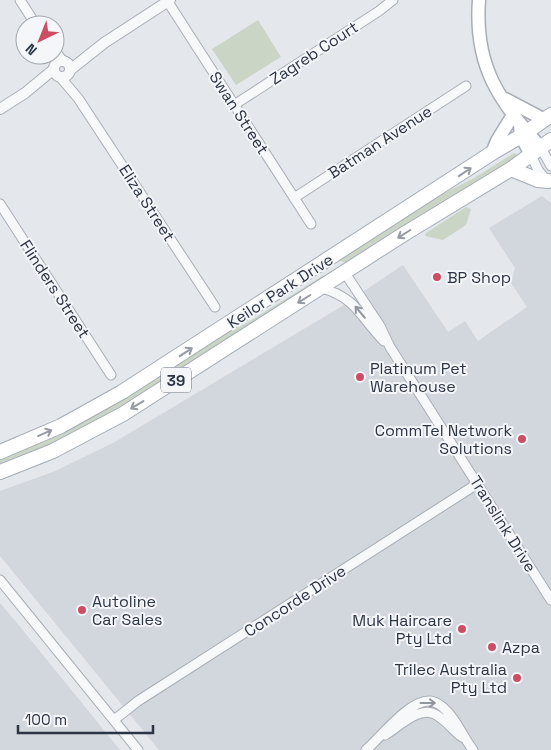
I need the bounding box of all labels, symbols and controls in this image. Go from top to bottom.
north arrow [15,15,65,65]
street label: Zagreb Court [266,17,362,89]
text: N [22,40,41,59]
street label: Swan Street [204,68,274,158]
street label: Batman Avenue [324,101,436,183]
street label: Eliza Street [114,161,180,245]
one-way arrow [458,166,472,177]
one-way arrow [397,229,411,239]
street label: Flinders Street [15,236,95,342]
street label: Keilor Park Drive [223,249,337,333]
place label: BP Shop [447,267,511,288]
marker: BP Shop [431,271,443,283]
one-way arrow [297,294,311,304]
one-way arrow [354,305,365,318]
one-way arrow [178,347,192,357]
place label: Platinum Pet Warehouse [370,358,467,397]
road number: 39 [161,368,191,392]
marker: Platinum Pet Warehouse [354,371,366,383]
one-way arrow [131,401,145,411]
place label: CommTel Network Solutions [375,420,512,459]
one-way arrow [37,428,52,437]
marker: CommTel Network Solutions [516,433,528,445]
street label: Translink Drive [465,472,541,576]
street label: Concorde Drive [240,560,350,642]
place label: Autoline Car Sales [92,591,162,630]
marker: Autoline Car Sales [76,604,88,616]
place label: Muk Haircare Pty Ltd [352,610,452,649]
marker: Muk Haircare Pty Ltd [456,623,468,635]
place label: Azpa [502,637,540,658]
marker: Azpa [486,641,498,653]
place label: Trilec Australia Pty Ltd [395,659,507,698]
marker: Trilec Australia Pty Ltd [511,672,523,684]
one-way arrow [420,698,436,708]
scale bar [18,702,152,734]
text: 100 m [25,710,67,729]

